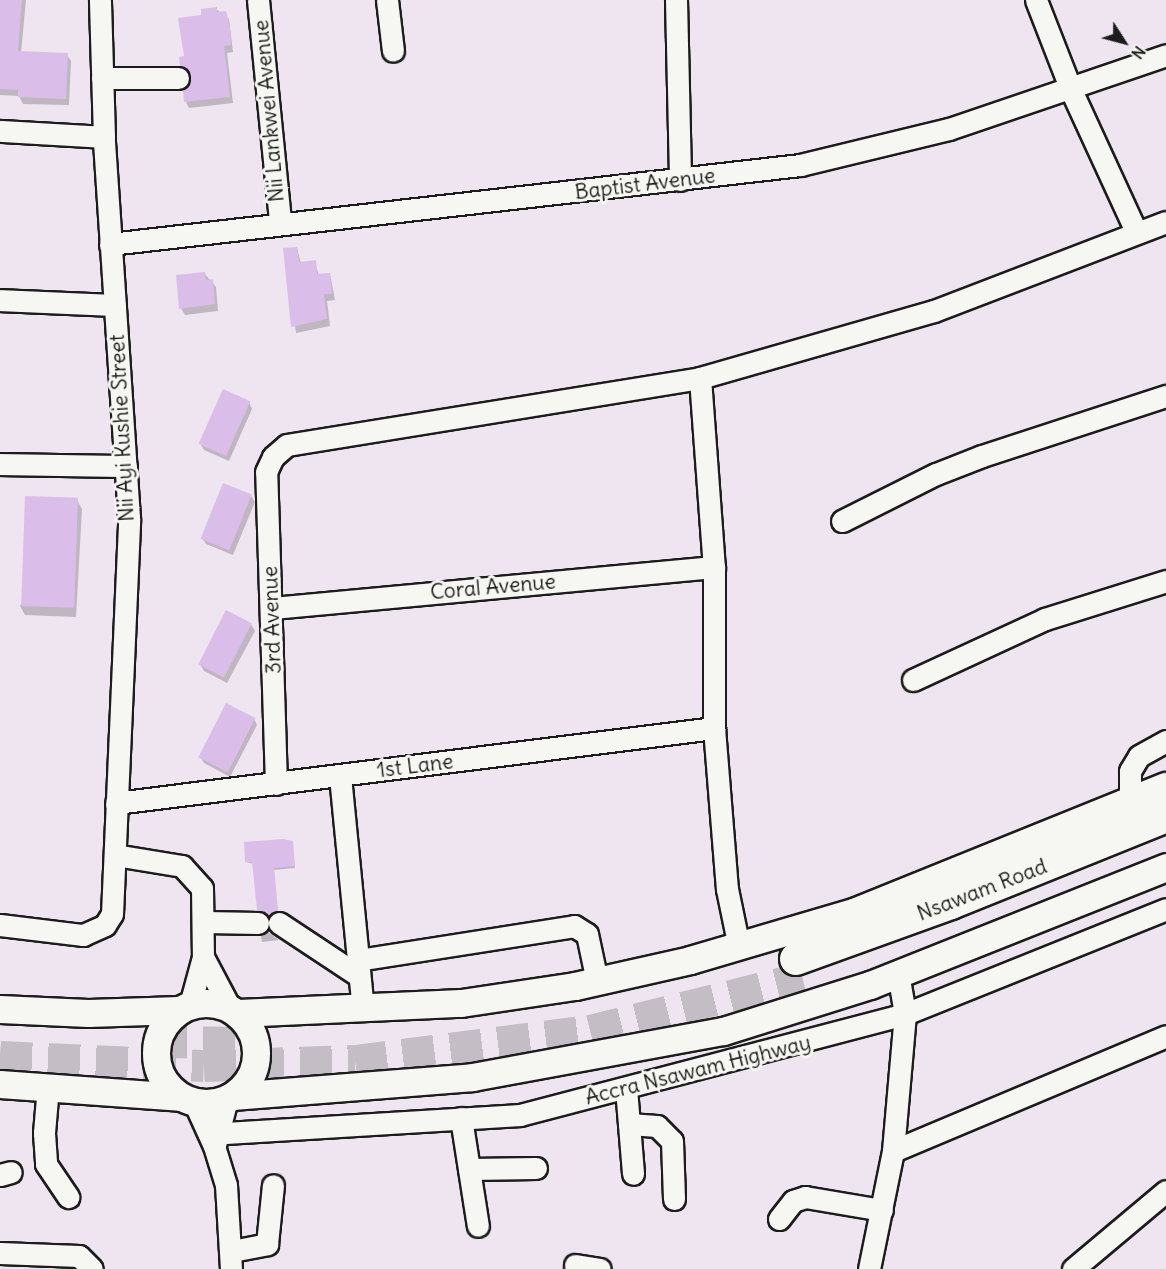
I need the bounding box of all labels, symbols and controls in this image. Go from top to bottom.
north arrow [1094,12,1154,72]
street label: Nii Lankwei Avenue [248,19,290,203]
text: N [1127,42,1150,63]
street label: Baptist Avenue [573,163,717,205]
street label: Nii Ayi Kushie Street [105,334,139,522]
street label: 3rd Avenue [258,566,286,674]
street label: Coral Avenue [429,569,557,605]
street label: 1st Lane [375,749,455,783]
street label: Nsawam Road [913,854,1051,926]
street label: Accra Nsawam Highway [583,1030,813,1110]

